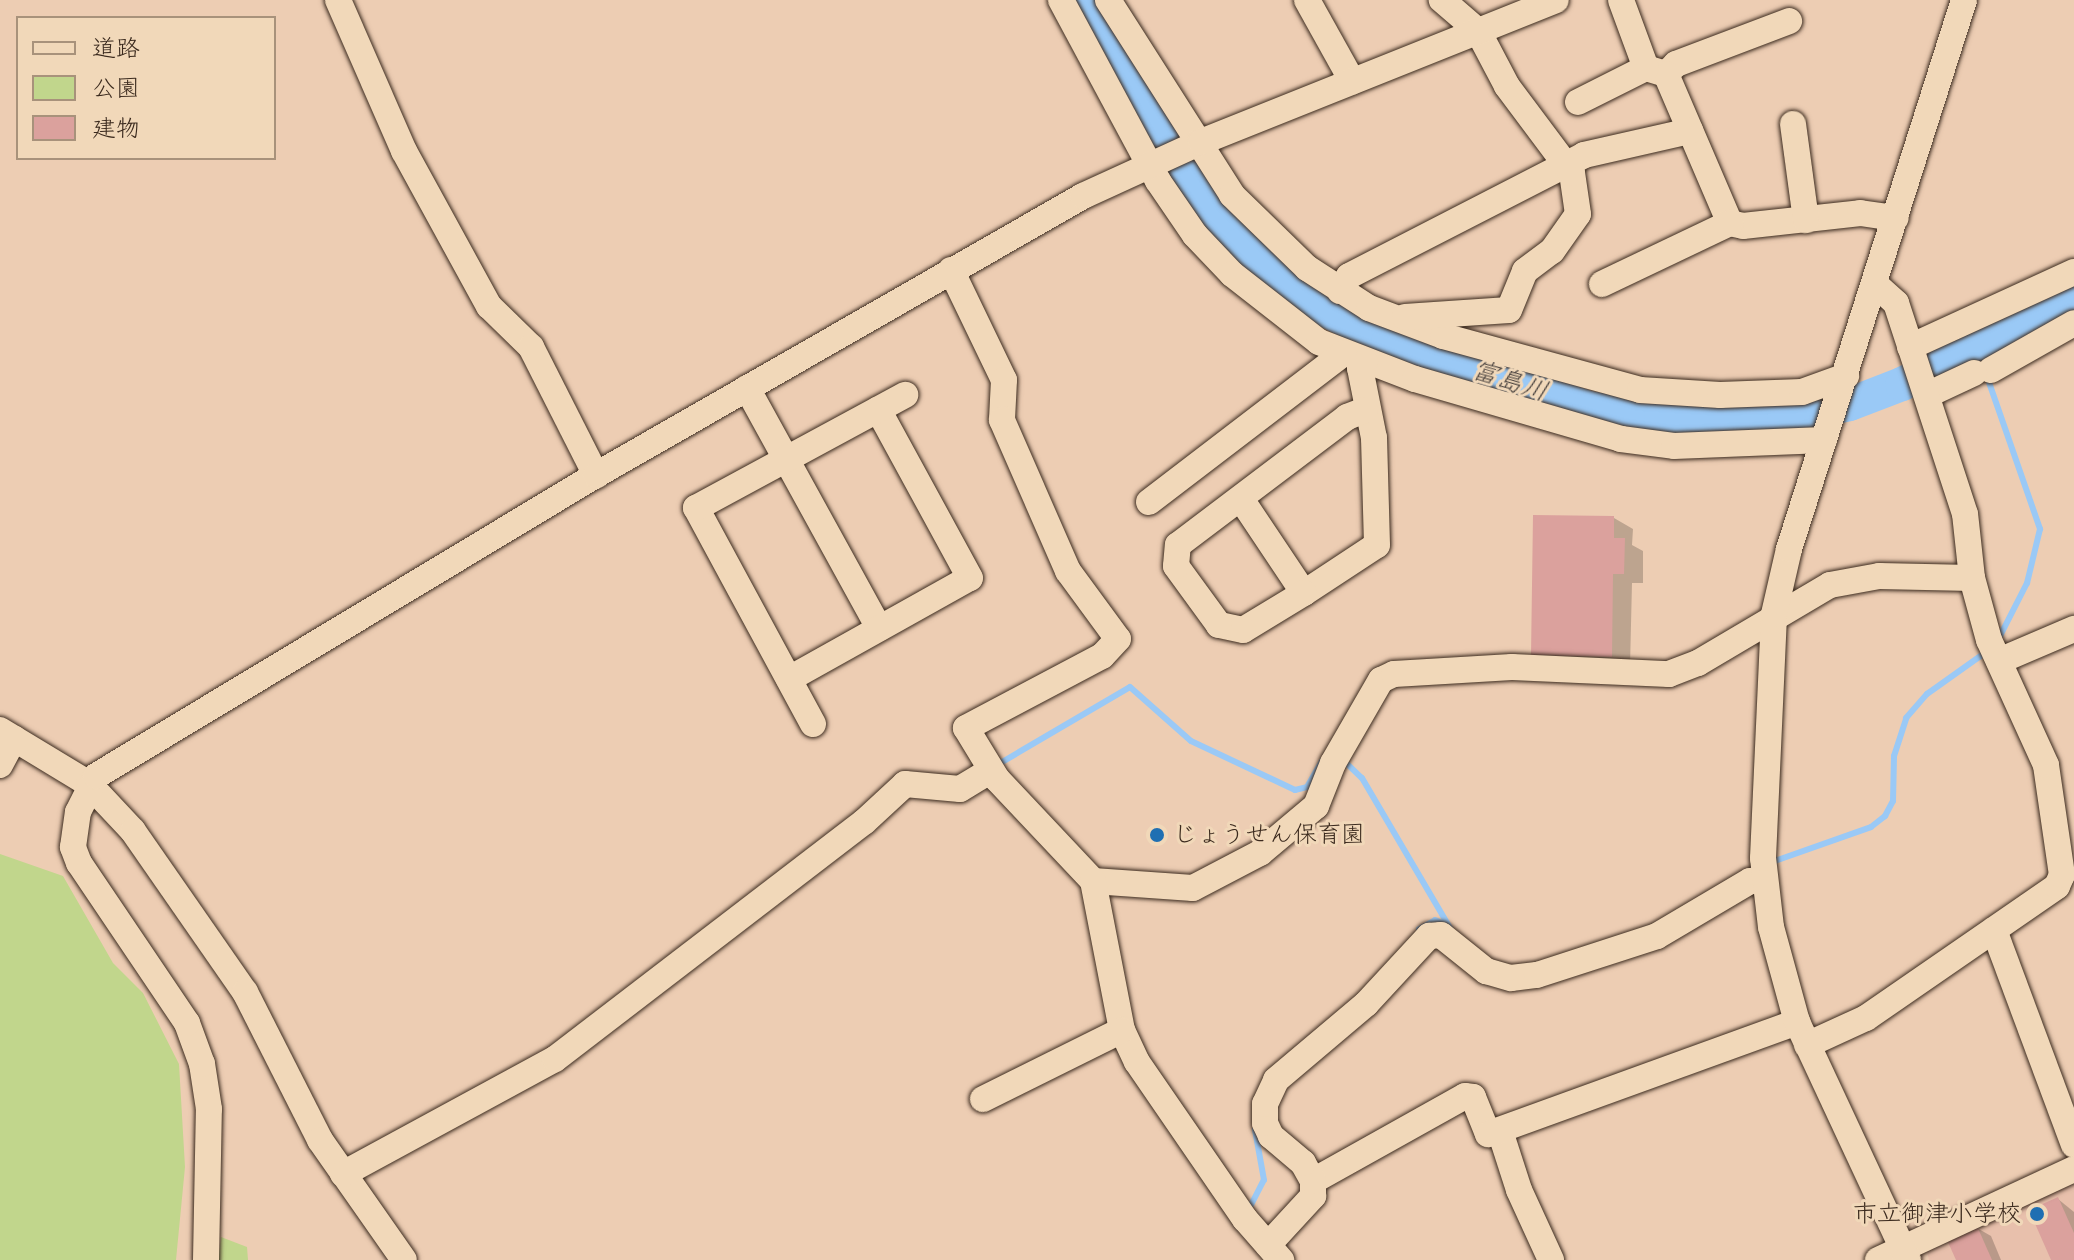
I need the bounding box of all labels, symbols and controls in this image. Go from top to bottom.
legend [16,16,276,160]
text: 道路 [92,27,140,69]
text: 公園 [92,67,140,109]
text: 建物 [92,107,140,149]
water label: 富島川 [1468,354,1552,408]
place label: じょうせん保育園 [1173,821,1365,849]
marker: じょうせん保育園 [1148,826,1166,844]
place label: 市立御津小学校 [1853,1200,2021,1228]
marker: 市立御津小学校 [2028,1205,2046,1223]

